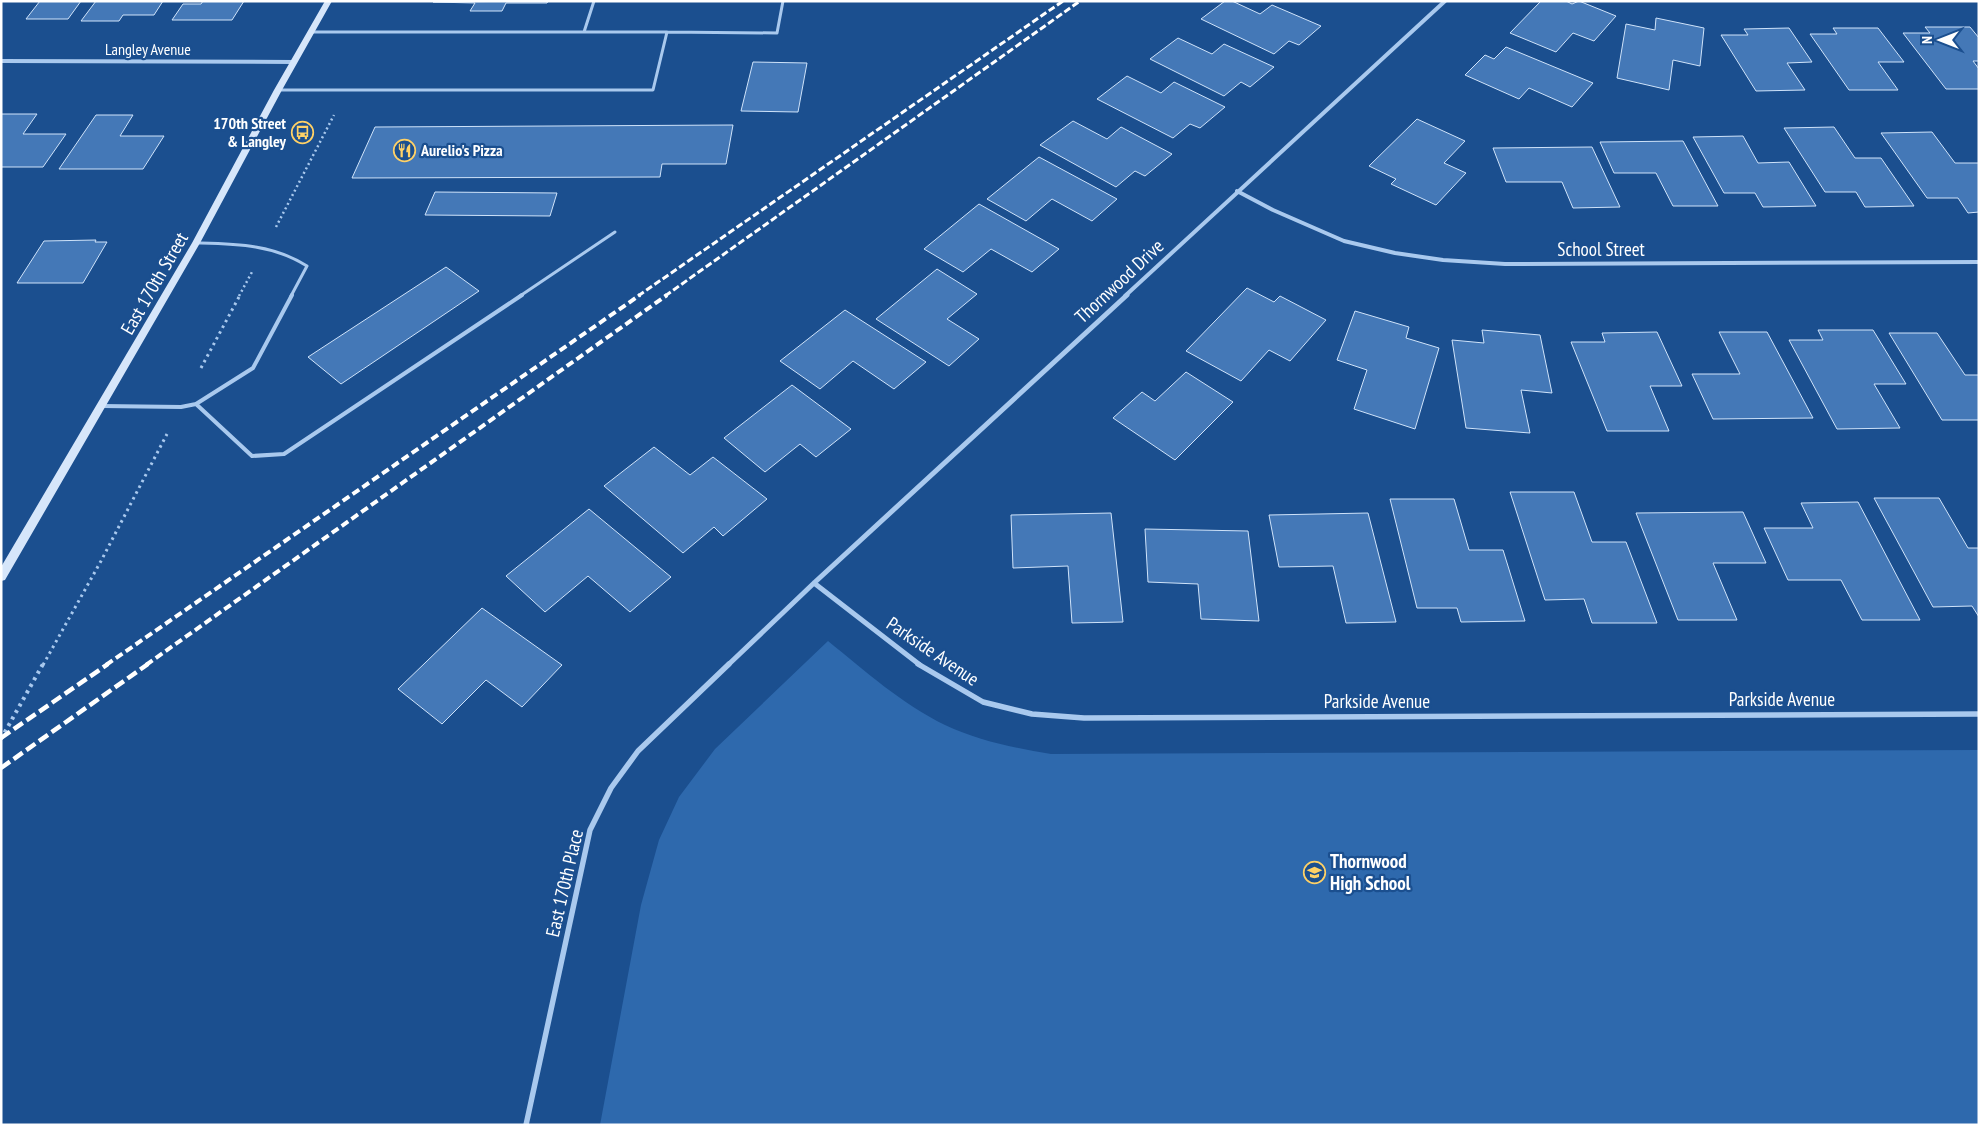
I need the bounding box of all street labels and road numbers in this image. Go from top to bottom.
street label: Langley Avenue [105,39,191,59]
street label: East 170th Street [115,227,193,338]
street label: Thornwood Drive [1070,234,1169,328]
street label: School Street [1557,237,1645,261]
street label: Parkside Avenue [882,611,984,691]
street label: Parkside Avenue [1729,687,1835,711]
street label: Parkside Avenue [1324,689,1430,713]
street label: East 170th Place [540,827,588,939]

